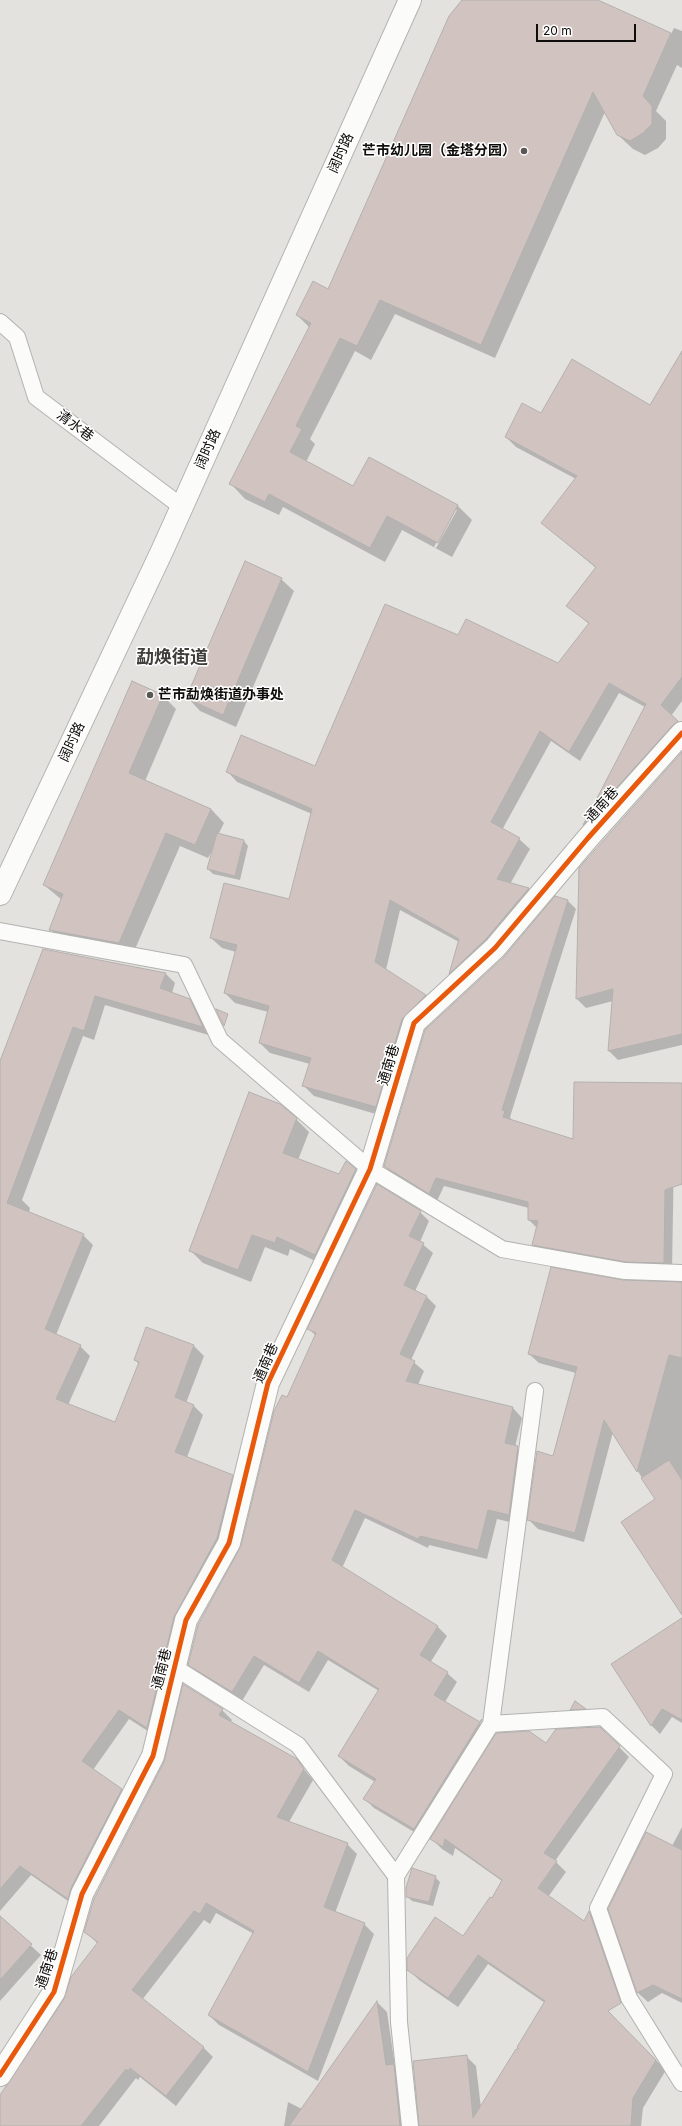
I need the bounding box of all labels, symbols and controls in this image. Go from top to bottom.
scale bar [538,16,638,42]
text: 20 m [543,23,572,38]
street label: 阔时路 [325,130,357,176]
place label: 芒市幼儿园（金塔分园） [362,143,516,159]
marker: 芒市幼儿园（金塔分园） [519,146,529,156]
street label: 清水巷 [53,407,97,445]
street label: 阔时路 [192,426,224,472]
district label: 勐焕街道 [136,647,208,669]
place label: 芒市勐焕街道办事处 [158,687,284,703]
marker: 芒市勐焕街道办事处 [145,690,155,700]
street label: 阔时路 [56,719,88,765]
street label: 通南巷 [582,784,622,826]
street label: 通南巷 [375,1042,403,1088]
street label: 通南巷 [250,1340,282,1386]
street label: 通南巷 [149,1647,175,1691]
street label: 通南巷 [33,1946,61,1992]

